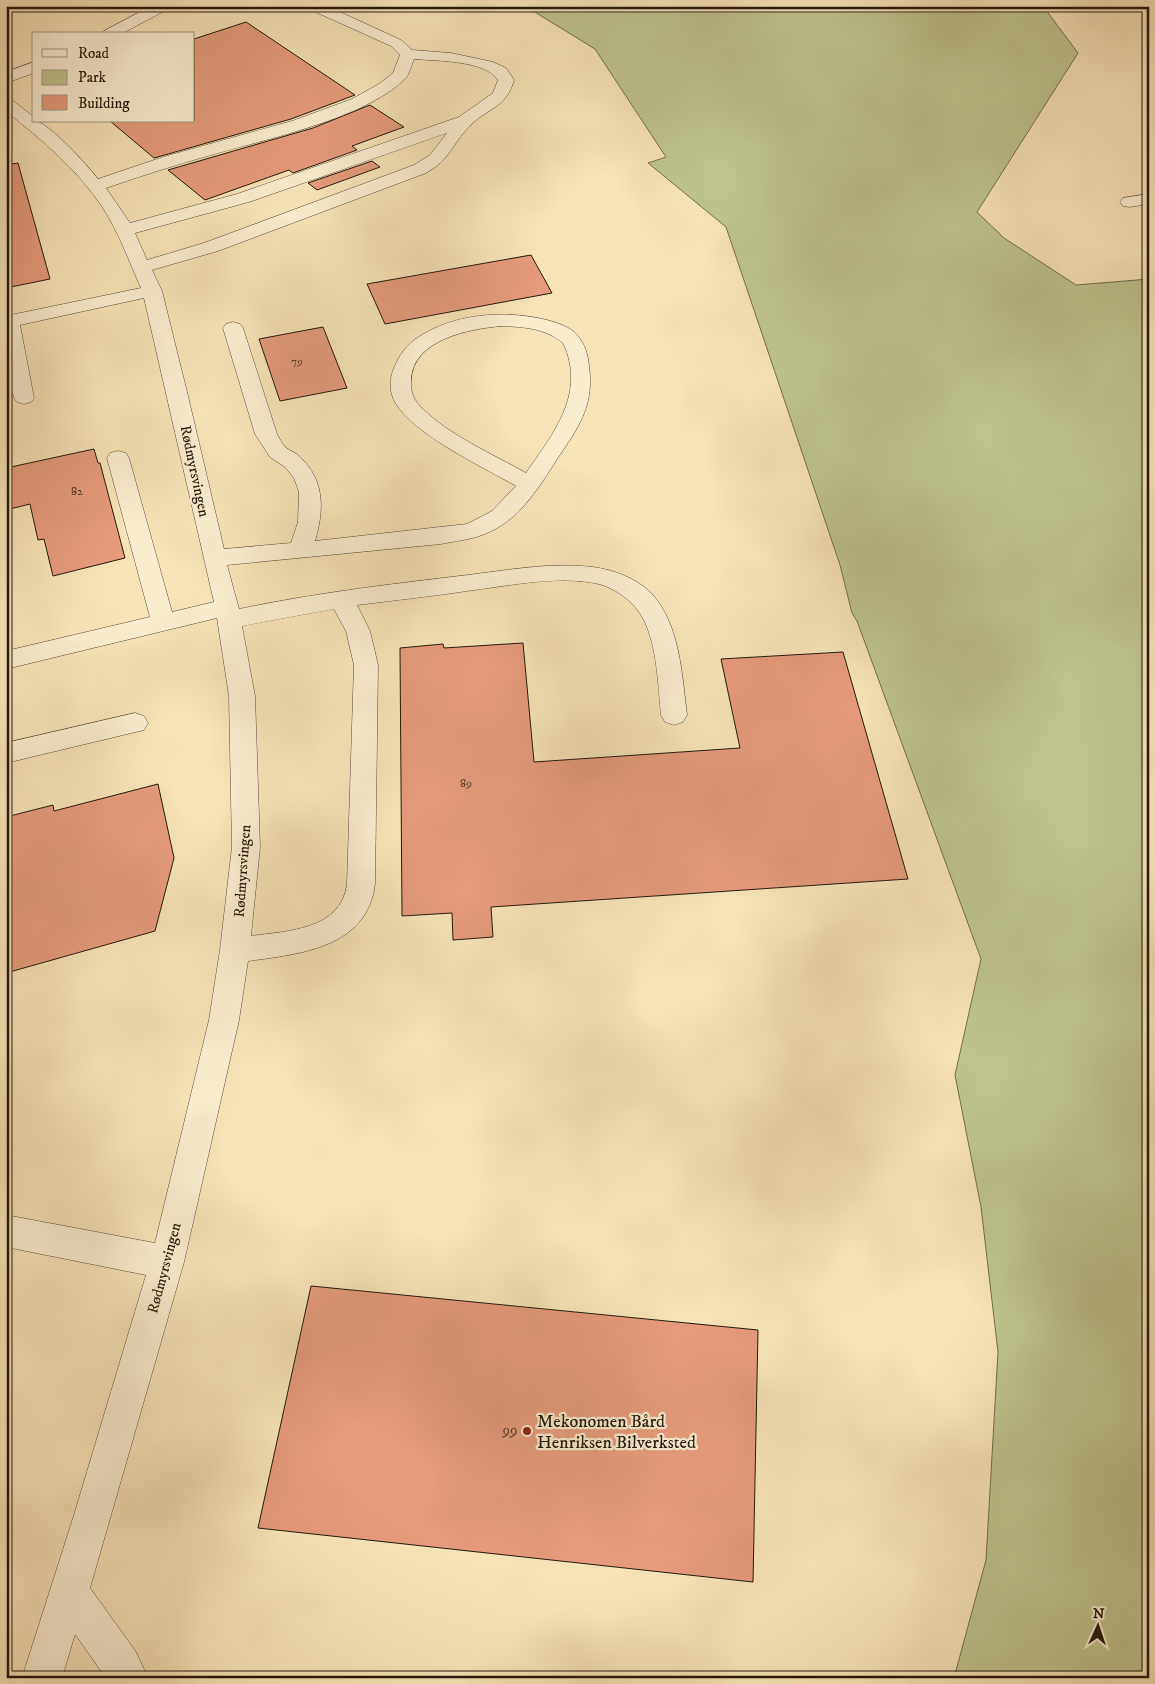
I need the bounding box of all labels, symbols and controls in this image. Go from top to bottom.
legend [32,32,195,122]
text: Road [78,44,110,63]
text: Park [78,68,107,87]
text: Building [78,94,130,113]
house number: 79 [291,355,303,369]
street label: Rødmyrsvingen [176,424,214,519]
house number: 82 [71,484,83,499]
house number: 89 [460,776,472,791]
street label: Rødmyrsvingen [230,824,255,918]
street label: Rødmyrsvingen [143,1220,186,1316]
place label: Mekonomen Bård Henriksen Bilverksted [537,1411,696,1454]
house number: 99 [502,1421,517,1440]
marker: Mekonomen Bård Henriksen Bilverksted [521,1425,533,1437]
north arrow [1072,1602,1122,1652]
text: N [1092,1605,1105,1623]

